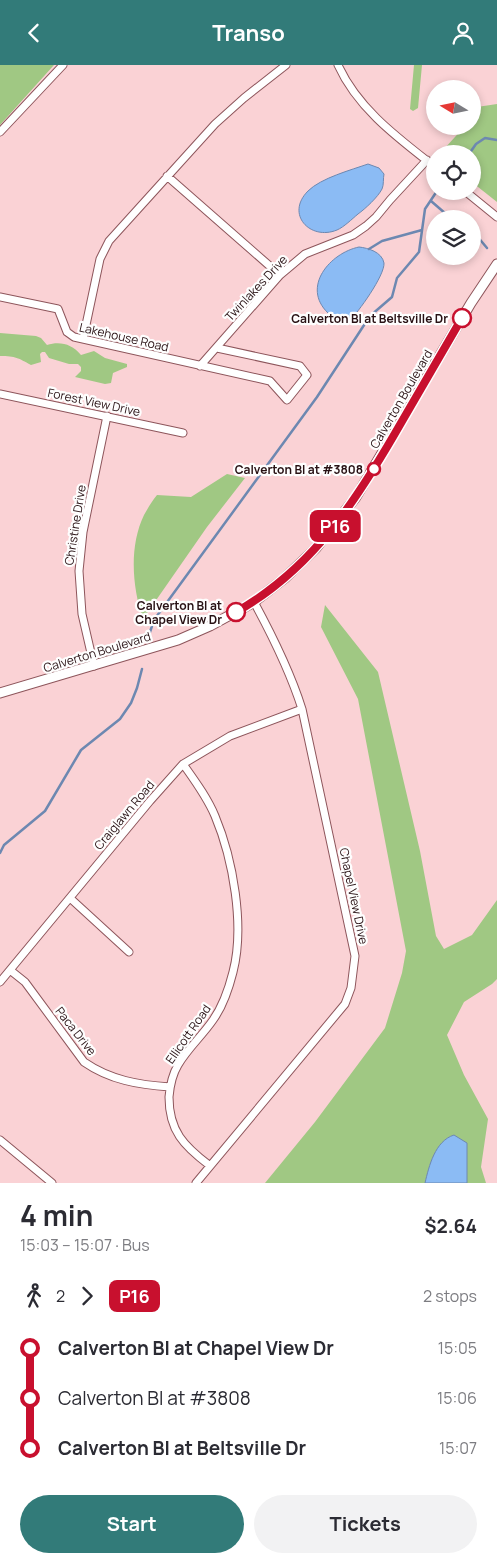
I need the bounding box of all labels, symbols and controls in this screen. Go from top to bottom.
text: Transo [212,18,285,48]
icon: back [20,19,48,47]
icon: person [449,19,477,47]
north arrow [426,80,481,135]
map controls [426,80,481,265]
button: locate [426,145,481,200]
button: layers [426,210,481,265]
street label: Twinlakes Drive [221,251,291,325]
marker: Calverton Bl at Beltsville Dr [452,308,472,328]
place label: Calverton Bl at Beltsville Dr [291,310,448,327]
street label: Lakehouse Road [78,318,170,356]
street label: Calverton Boulevard [366,347,436,451]
street label: Forest View Drive [46,384,142,420]
place label: Calverton Bl at #3808 [235,461,363,478]
marker: Calverton Bl at #3808 [367,462,381,476]
street label: Christine Drive [60,484,90,566]
line badge: P16 [306,510,364,542]
text: P16 [320,514,350,538]
place label: Calverton Bl at Chapel View Dr [135,597,222,628]
marker: Calverton Bl at Chapel View Dr [226,602,246,622]
street label: Calverton Boulevard [41,628,153,676]
street label: Craiglawn Road [90,777,158,853]
street label: Chapel View Drive [336,846,372,946]
street label: Ellicott Road [161,1001,215,1067]
street label: Paca Drive [52,1003,100,1059]
text: 4 min [20,1196,93,1234]
text: $2.64 [425,1213,477,1239]
text: 15:03 – 15:07 · Bus [20,1234,150,1256]
icon: walk [20,1282,48,1310]
icon: forward [73,1282,101,1310]
text: P16 [119,1284,150,1308]
text: 2 [56,1285,65,1307]
text: 2 stops [423,1285,477,1307]
text: Calverton Bl at Chapel View Dr [58,1335,334,1361]
text: 15:05 [438,1337,477,1359]
text: Calverton Bl at #3808 [58,1385,251,1411]
text: 15:06 [437,1387,477,1409]
text: Calverton Bl at Beltsville Dr [58,1435,306,1461]
text: 15:07 [439,1437,477,1459]
button: Start [20,1495,244,1553]
button: Tickets [254,1495,477,1553]

